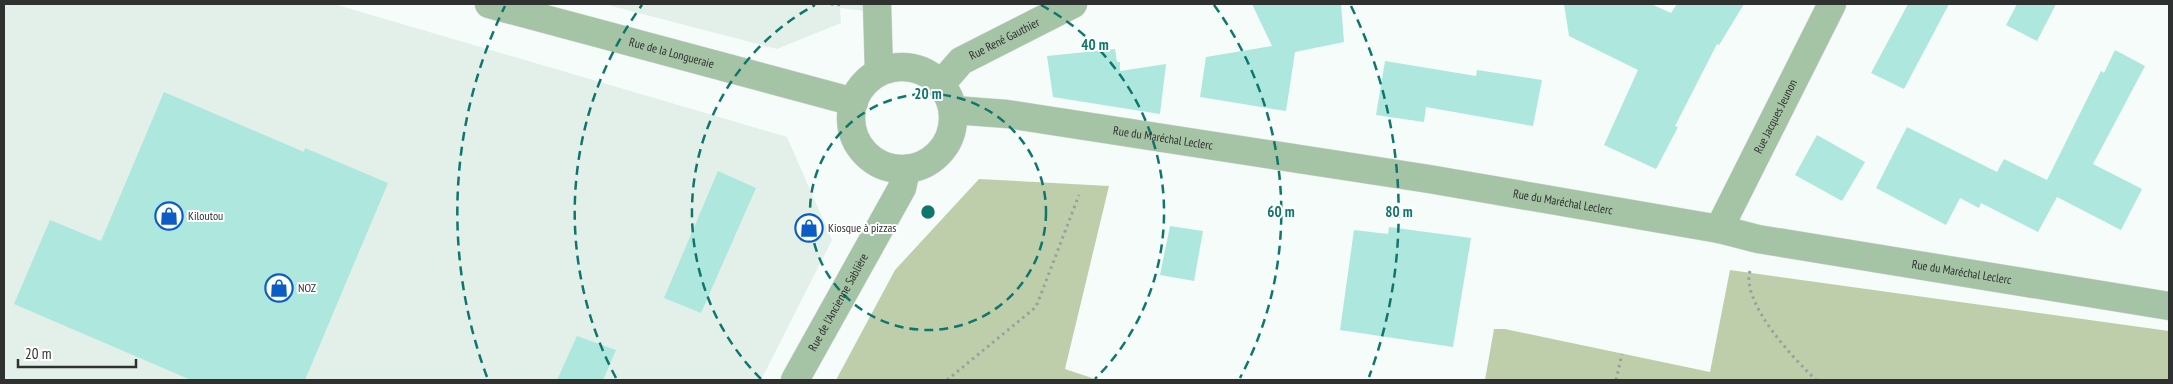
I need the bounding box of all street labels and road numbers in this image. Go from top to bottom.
street label: Rue René Gauthier [966,14,1042,63]
street label: Rue de la Longueraie [628,34,716,71]
street label: Rue Jacques Jeunon [1750,77,1800,156]
street label: Rue du Maréchal Leclerc [1112,122,1215,153]
street label: Rue du Maréchal Leclerc [1512,186,1615,218]
street label: Rue de l'Ancienne Sablière [805,250,871,354]
street label: Rue du Maréchal Leclerc [1911,256,2013,287]

